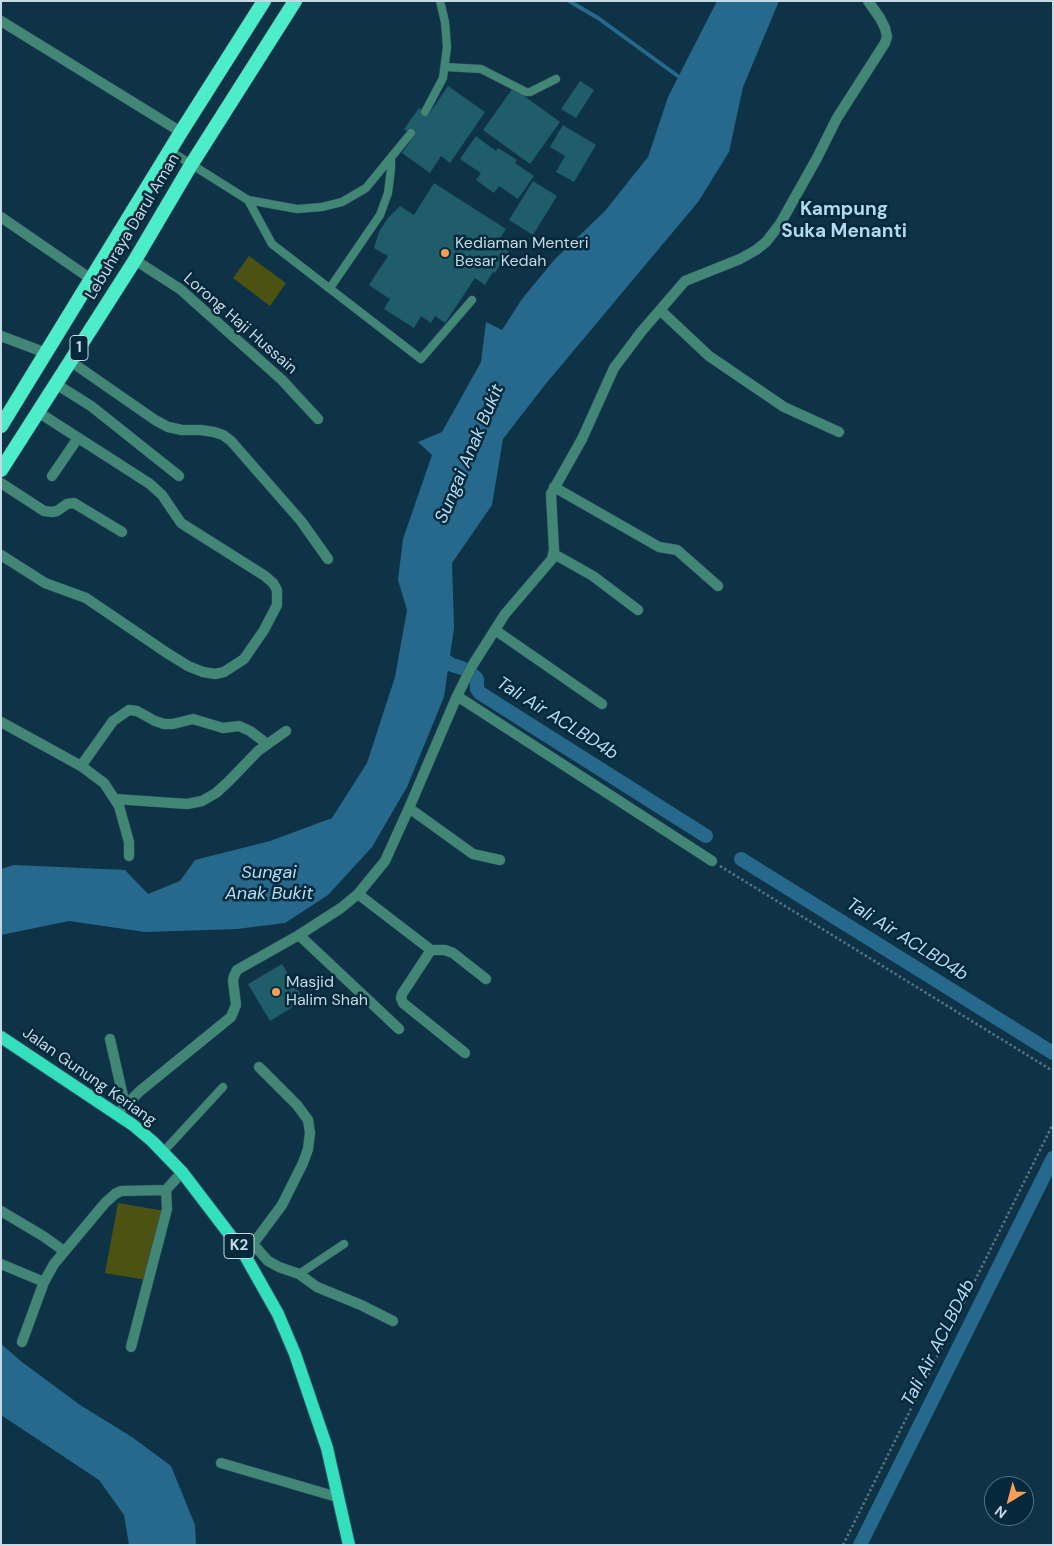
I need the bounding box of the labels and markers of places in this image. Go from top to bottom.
place label: Kediaman Menteri Besar Kedah [455,234,589,272]
marker: Kediaman Menteri Besar Kedah [439,247,451,259]
place label: Masjid Halim Shah [286,973,368,1011]
marker: Masjid Halim Shah [270,986,282,998]

